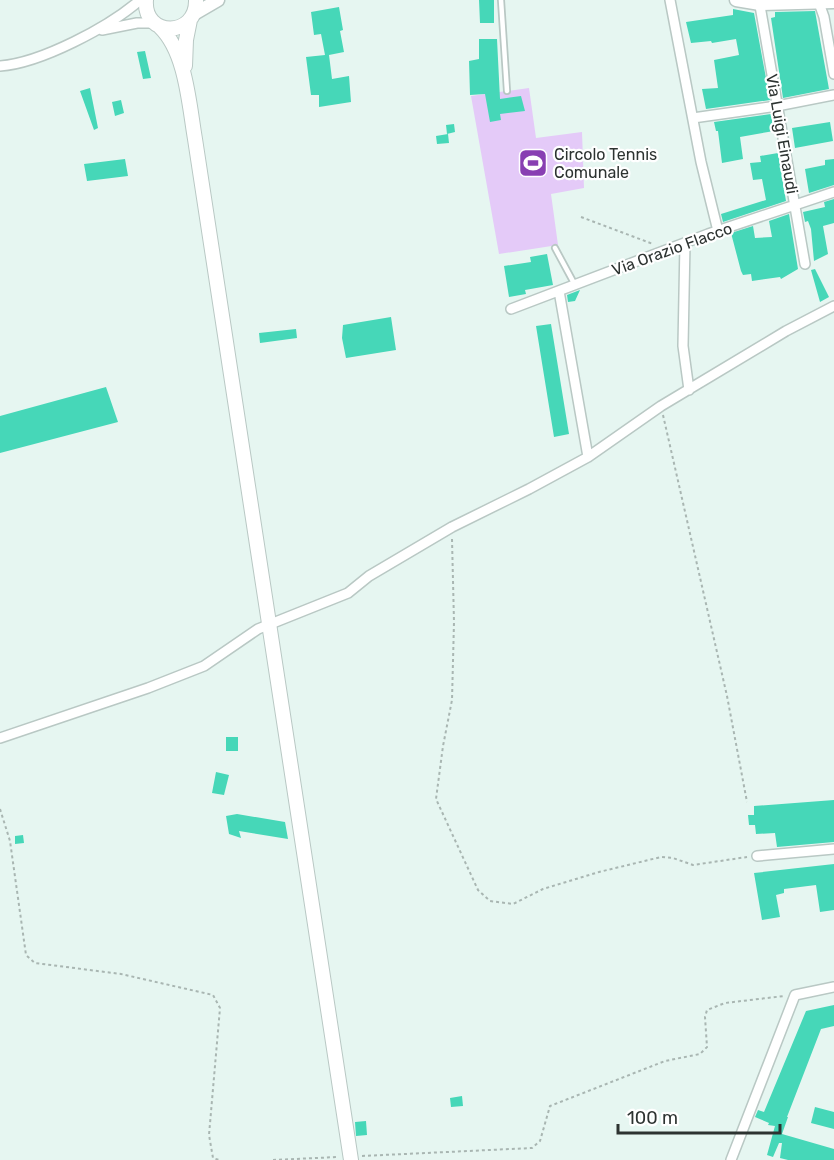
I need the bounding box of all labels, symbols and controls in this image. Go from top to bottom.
street label: Via Luigi Einaudi [762,72,802,196]
place label: Circolo Tennis Comunale [554,145,657,182]
sports icon: Circolo Tennis Comunale [517,147,549,179]
street label: Via Orazio Flacco [609,218,735,280]
scale bar [618,1097,780,1135]
text: 100 m [627,1107,678,1129]

